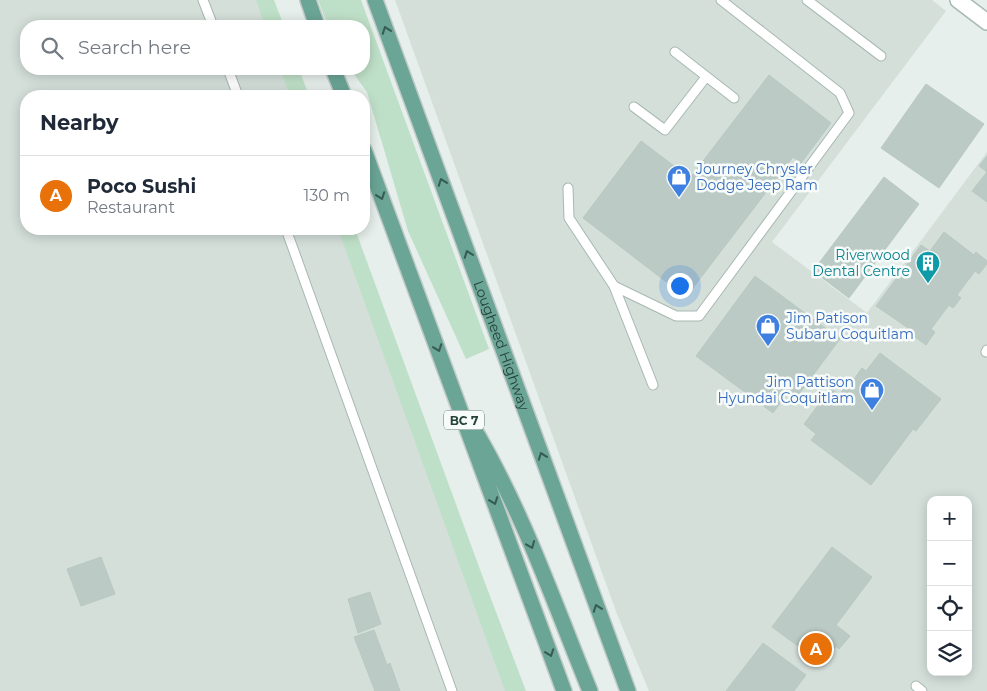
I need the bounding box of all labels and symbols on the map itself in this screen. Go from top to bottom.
one-way arrow [382,26,392,34]
place label: Journey Chrysler Dodge Jeep Ram [695,160,818,194]
shop icon: Journey Chrysler Dodge Jeep Ram [666,164,692,198]
one-way arrow [438,178,448,187]
one-way arrow [375,191,385,200]
place label: Riverwood Dental Centre [812,246,910,280]
one-way arrow [464,250,474,259]
building icon: Riverwood Dental Centre [915,250,941,284]
your location [667,273,693,299]
street label: Lougheed Highway [469,278,534,413]
place label: Jim Patison Subaru Coquitlam [785,309,914,343]
shop icon: Jim Patison Subaru Coquitlam [755,313,781,347]
one-way arrow [432,343,442,352]
place label: Jim Pattison Hyundai Coquitlam [717,373,854,407]
shop icon: Jim Pattison Hyundai Coquitlam [859,377,885,411]
road number: BC 7 [444,410,484,430]
one-way arrow [538,452,548,461]
one-way arrow [488,496,498,504]
one-way arrow [524,540,535,549]
one-way arrow [593,605,603,613]
pin: A [800,630,832,668]
one-way arrow [544,648,554,657]

